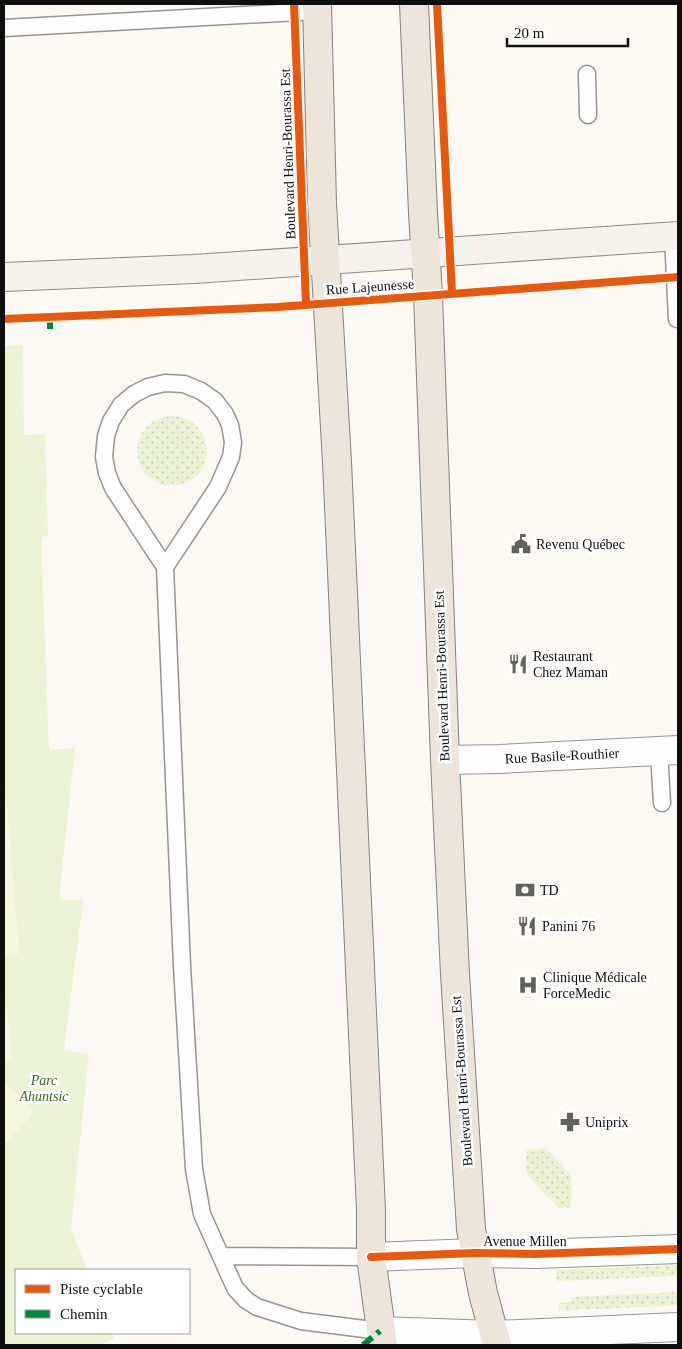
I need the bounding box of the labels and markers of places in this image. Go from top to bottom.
public building icon: Revenu Québec [510,533,532,555]
place label: Revenu Québec [536,537,625,552]
place label: Restaurant Chez Maman [533,649,608,680]
restaurant icon: Restaurant Chez Maman [507,653,529,675]
bank icon: TD [514,879,536,901]
place label: TD [540,883,559,898]
restaurant icon: Panini 76 [516,915,538,937]
place label: Panini 76 [542,919,595,934]
place label: Clinique Médicale ForceMedic [543,970,647,1001]
hospital icon: Clinique Médicale ForceMedic [517,974,539,996]
pharmacy icon: Uniprix [559,1111,581,1133]
place label: Uniprix [585,1115,629,1130]

